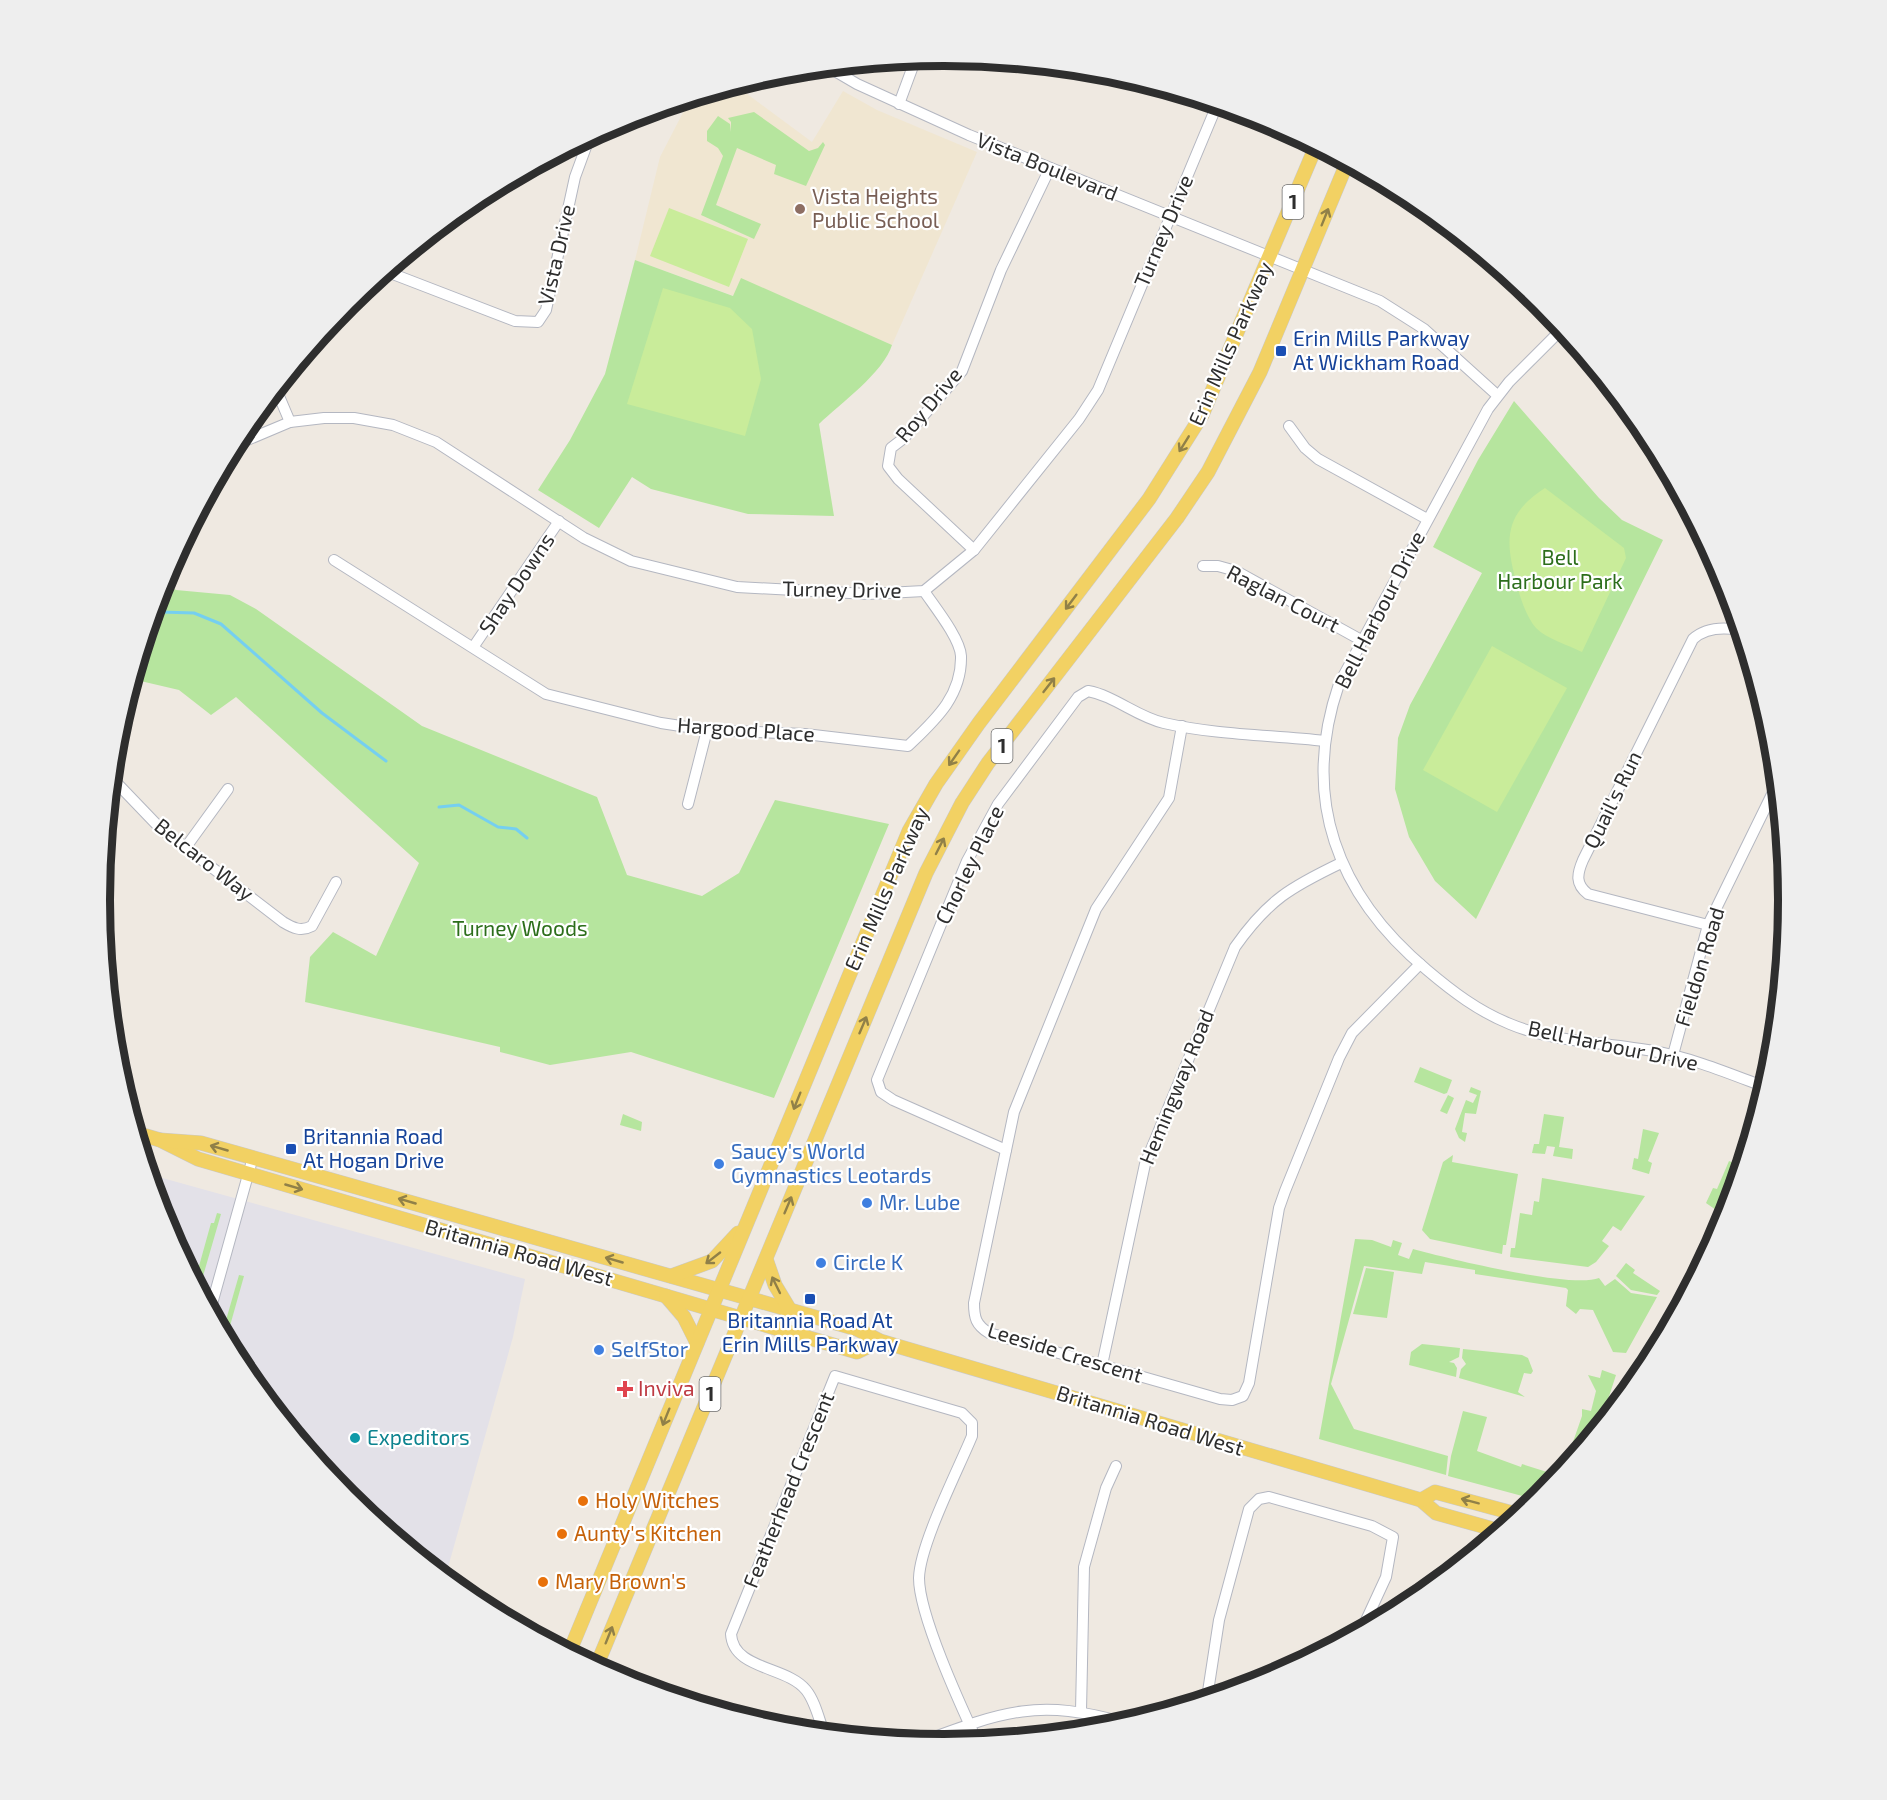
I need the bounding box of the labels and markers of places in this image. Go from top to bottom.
place label: Vista Heights Public School [812,183,940,232]
marker: Vista Heights Public School [793,202,807,216]
place label: Erin Mills Parkway At Wickham Road [1293,325,1470,374]
marker: Erin Mills Parkway At Wickham Road [1274,344,1288,358]
place label: Britannia Road At Hogan Drive [303,1123,444,1172]
place label: Saucy's World Gymnastics Leotards [731,1138,931,1187]
marker: Britannia Road At Hogan Drive [284,1142,298,1156]
marker: Saucy's World Gymnastics Leotards [712,1157,726,1171]
place label: Mr. Lube [879,1189,960,1214]
marker: Mr. Lube [860,1196,874,1210]
place label: Circle K [833,1249,904,1274]
marker: Circle K [814,1256,828,1270]
marker: Britannia Road At Erin Mills Parkway [803,1292,817,1306]
place label: Britannia Road At Erin Mills Parkway [722,1307,898,1356]
place label: SelfStor [611,1336,689,1361]
marker: SelfStor [592,1343,606,1357]
place label: Inviva [638,1375,695,1400]
marker: Inviva [616,1380,634,1398]
place label: Expeditors [367,1424,470,1449]
marker: Expeditors [348,1431,362,1445]
place label: Holy Witches [595,1487,719,1512]
marker: Holy Witches [576,1494,590,1508]
place label: Aunty's Kitchen [574,1520,722,1545]
marker: Aunty's Kitchen [555,1527,569,1541]
place label: Mary Brown's [555,1568,686,1593]
marker: Mary Brown's [536,1575,550,1589]

